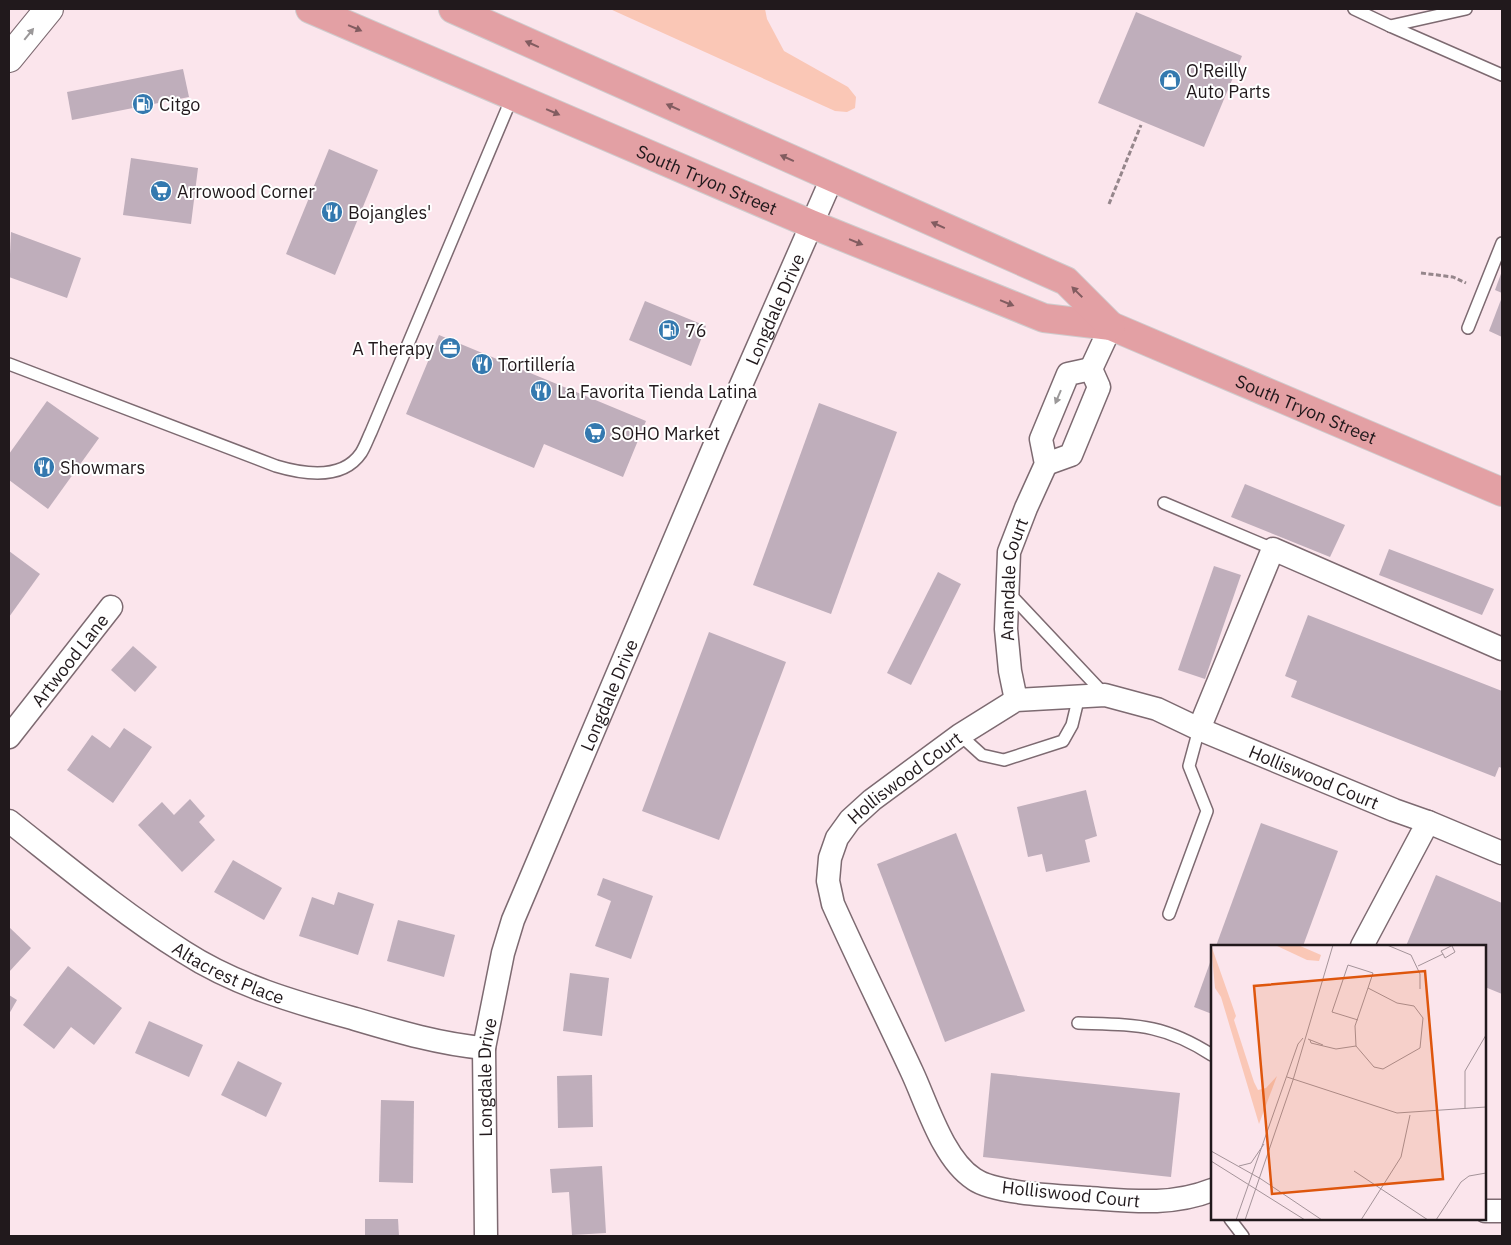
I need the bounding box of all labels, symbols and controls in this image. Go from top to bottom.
one-way arrow [348,24,362,32]
one-way arrow [23,27,34,40]
one-way arrow [525,40,539,48]
place label: O'Reilly Auto Parts [1186,59,1270,103]
shop icon: O'Reilly Auto Parts [1158,68,1182,92]
fuel station icon: Citgo [131,92,155,116]
place label: Citgo [159,93,200,116]
one-way arrow [666,103,680,111]
one-way arrow [546,109,560,117]
street label: South Tryon Street [633,139,781,220]
one-way arrow [780,154,794,162]
supermarket icon: Arrowood Corner [149,179,173,203]
place label: Arrowood Corner [177,180,315,203]
restaurant icon: Bojangles' [320,200,344,224]
place label: Bojangles' [348,201,431,224]
one-way arrow [931,220,945,228]
one-way arrow [849,238,864,246]
street label: Longdale Drive [740,250,809,368]
one-way arrow [1071,286,1083,298]
one-way arrow [1000,299,1015,307]
fuel station icon: 76 [657,318,681,342]
place label: 76 [685,319,707,342]
office icon: A Therapy [438,336,462,360]
place label: A Therapy [352,337,434,360]
restaurant icon: Tortillería [470,352,494,376]
place label: Tortillería [498,353,575,376]
street label: South Tryon Street [1232,369,1380,449]
restaurant icon: La Favorita Tienda Latina [529,379,553,403]
place label: La Favorita Tienda Latina [557,380,758,403]
one-way arrow [1054,390,1062,404]
supermarket icon: SOHO Market [583,421,607,445]
place label: SOHO Market [611,422,720,445]
restaurant icon: Showmars [32,455,56,479]
place label: Showmars [60,456,145,479]
street label: Anandale Court [994,514,1033,642]
street label: Artwood Lane [26,609,113,711]
street label: Longdale Drive [575,635,643,754]
street label: Holliswood Court [842,726,966,829]
street label: Holliswood Court [1245,740,1382,814]
street label: Altacrest Place [168,936,287,1009]
inset map [1211,945,1486,1220]
street label: Longdale Drive [472,1015,501,1137]
street label: Holliswood Court [1001,1175,1141,1213]

